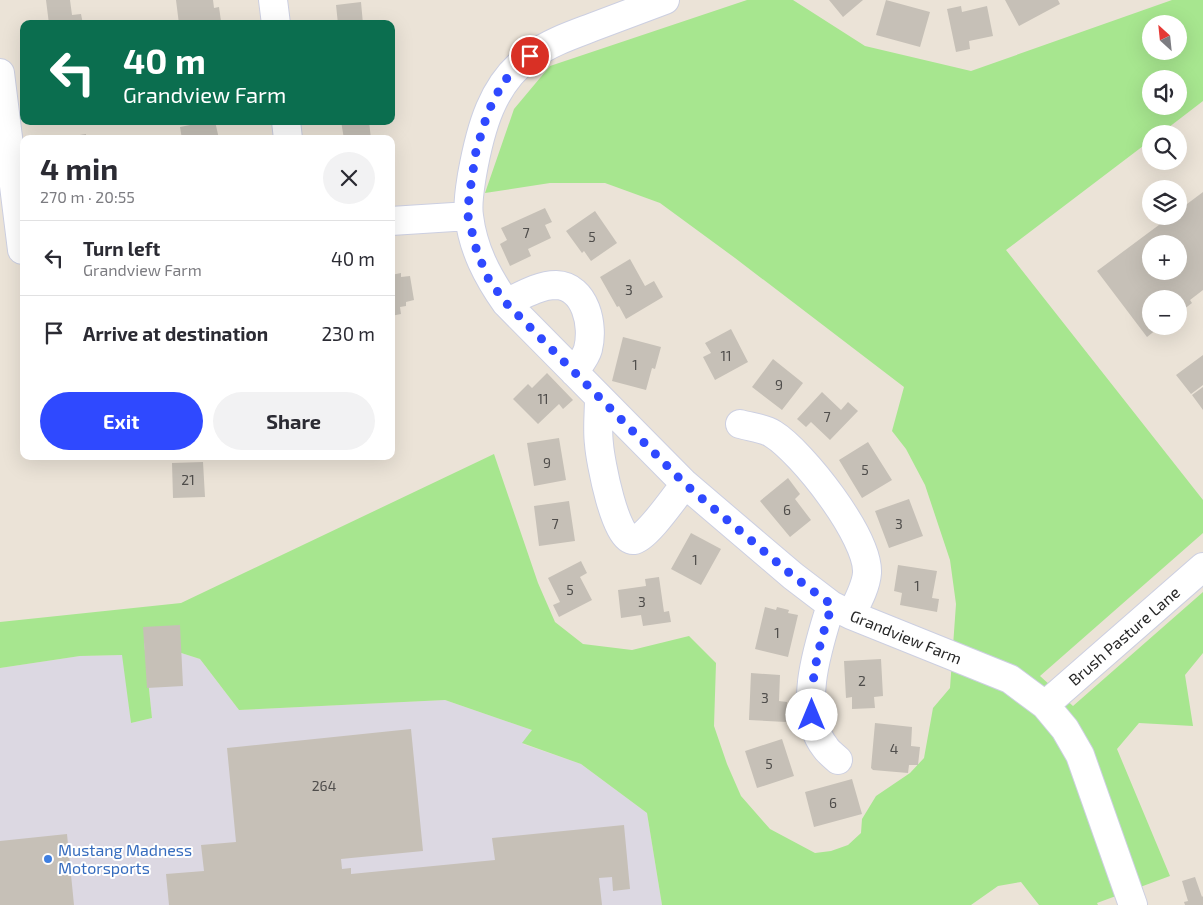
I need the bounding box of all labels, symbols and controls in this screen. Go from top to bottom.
north arrow [1142,15,1188,60]
map controls [1142,15,1187,335]
pin [509,35,551,77]
text: 40 m [123,39,206,81]
icon: left [40,40,105,105]
icon: arrive [516,42,544,70]
button: sound [1142,70,1187,115]
text: Grandview Farm [123,81,286,107]
button: search [1142,125,1187,170]
text: 4 min [40,150,118,186]
button: close [323,152,375,204]
button: layers [1142,180,1187,225]
text: 270 m · 20:55 [40,187,135,206]
house number: 7 [522,224,530,241]
house number: 5 [588,228,596,245]
button: + [1142,235,1187,280]
text: Turn left [83,237,160,260]
icon: left [40,244,68,272]
text: 40 m [331,247,375,270]
text: Grandview Farm [83,260,202,279]
house number: 3 [625,281,633,298]
button: − [1142,290,1187,335]
icon: arrive [40,319,68,347]
text: Arrive at destination [83,322,268,345]
text: 230 m [321,322,375,345]
house number: 11 [720,347,732,364]
house number: 1 [632,356,638,373]
house number: 9 [775,376,783,393]
house number: 11 [537,390,549,407]
button: Exit [40,392,203,450]
button: Share [213,392,375,450]
house number: 7 [823,408,831,425]
house number: 9 [543,454,551,471]
house number: 5 [861,461,869,478]
house number: 21 [181,471,195,488]
house number: 6 [783,501,791,518]
house number: 7 [551,515,559,532]
house number: 3 [895,515,903,532]
house number: 1 [692,551,698,568]
house number: 1 [914,577,920,594]
house number: 5 [566,581,574,598]
street label: Brush Pasture Lane [1064,582,1183,689]
house number: 3 [638,593,646,610]
street label: Grandview Farm [848,606,965,668]
house number: 1 [774,624,780,641]
house number: 2 [858,672,866,689]
position arrow [785,688,837,740]
house number: 3 [761,689,769,706]
house number: 4 [890,740,898,757]
house number: 5 [765,755,773,772]
house number: 264 [312,777,336,794]
house number: 6 [829,794,837,811]
place label: Mustang Madness Motorsports [58,840,192,877]
marker: Mustang Madness Motorsports [42,853,54,865]

